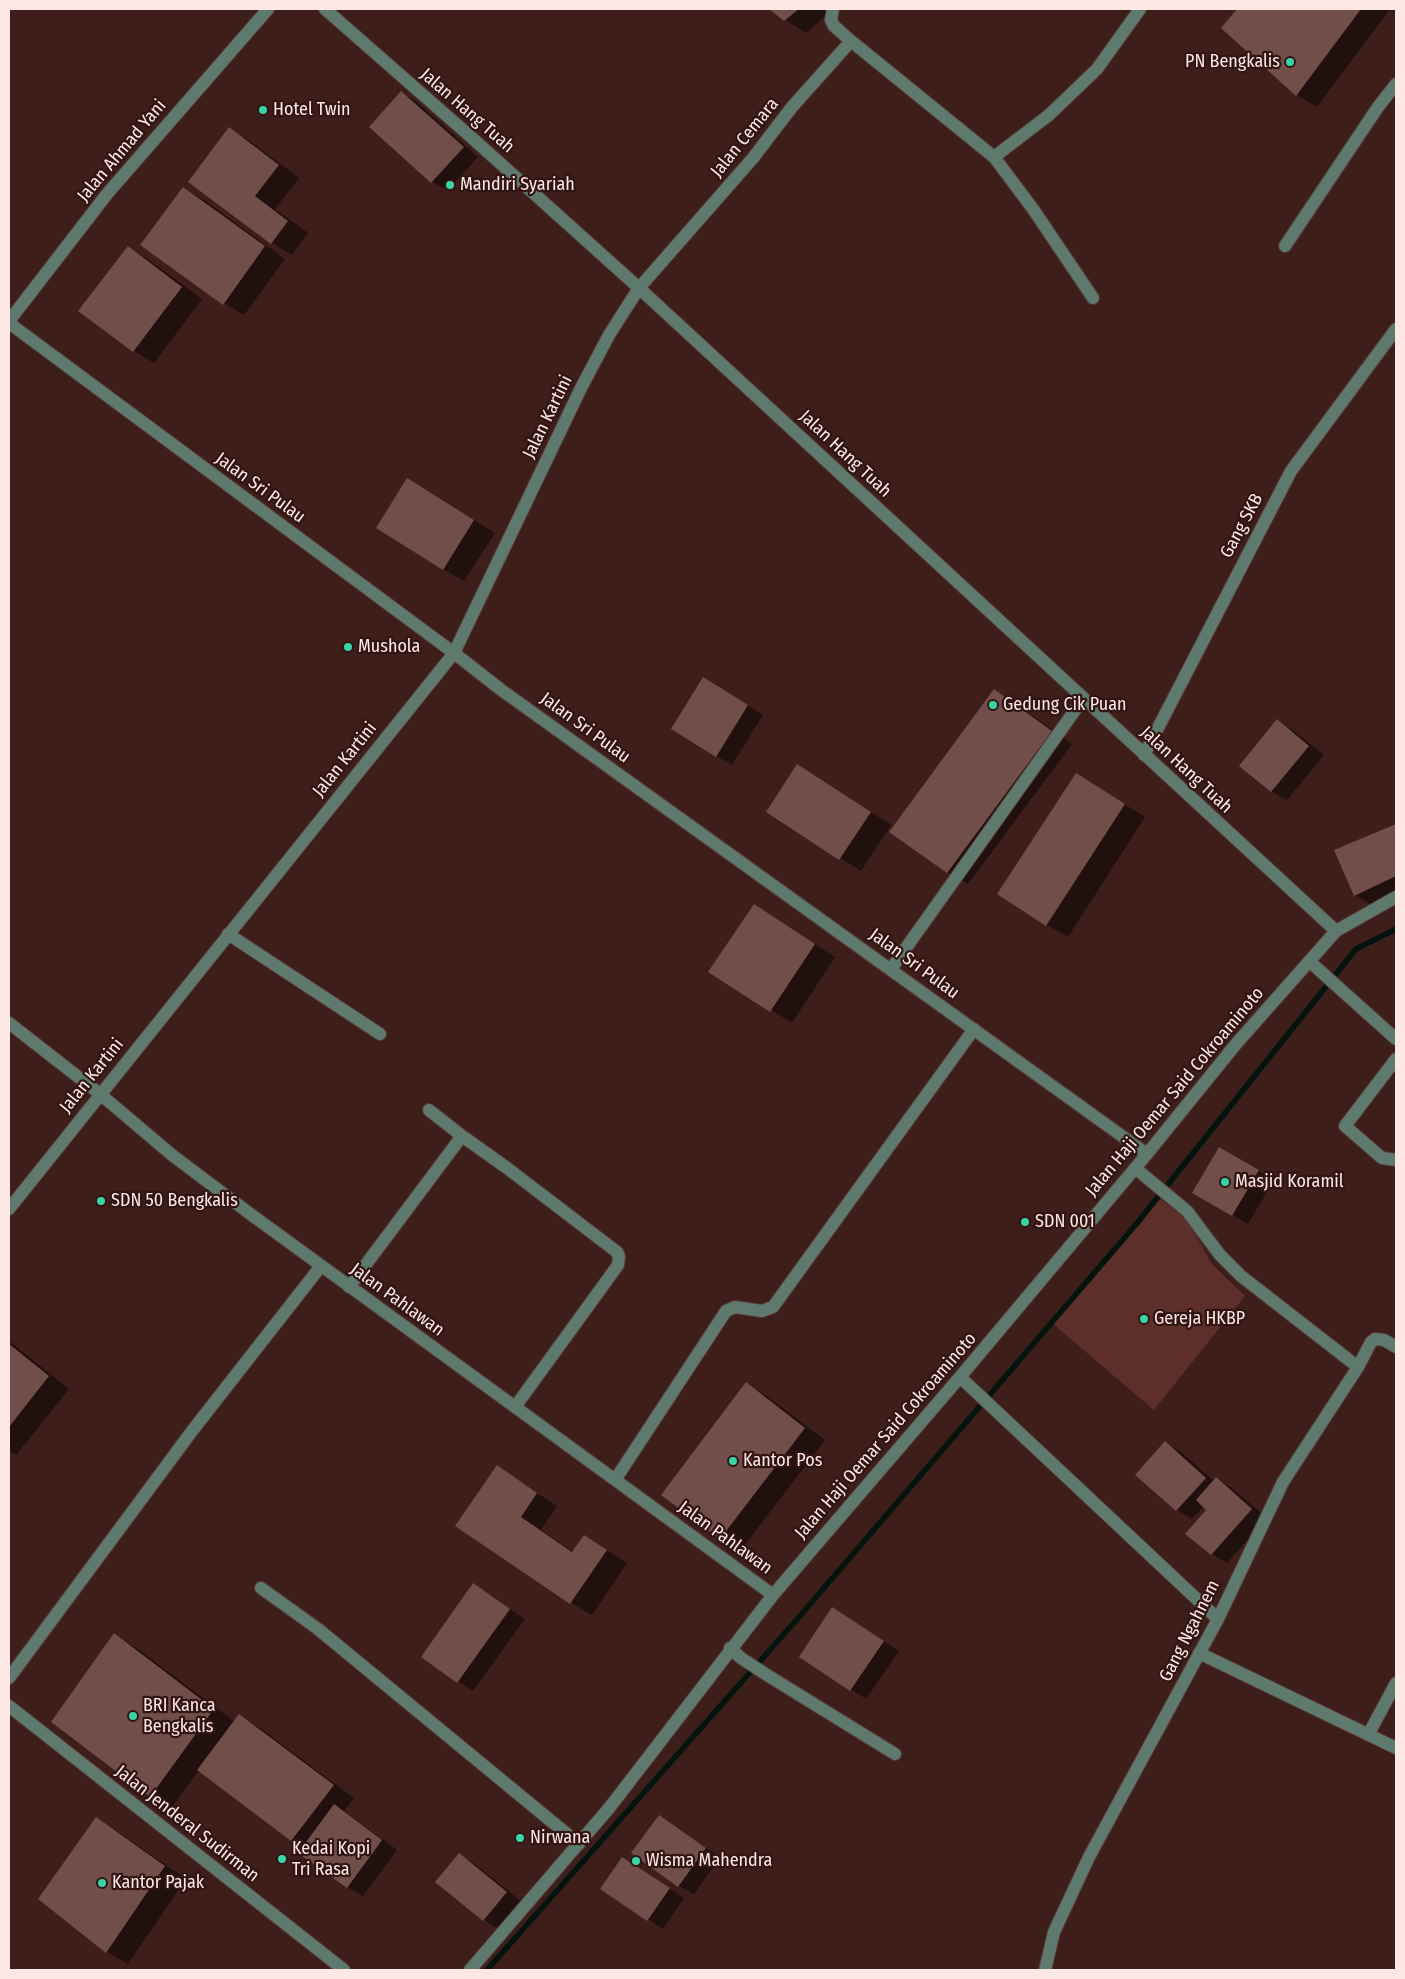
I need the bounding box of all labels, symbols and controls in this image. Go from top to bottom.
place label: PN Bengkalis [1185,51,1280,73]
marker: PN Bengkalis [1284,56,1296,68]
street label: Jalan Hang Tuah [415,64,519,158]
street label: Jalan Cemara [707,94,783,182]
street label: Jalan Ahmad Yani [73,96,171,206]
place label: Hotel Twin [273,99,350,121]
marker: Hotel Twin [257,104,269,116]
place label: Mandiri Syariah [460,174,575,196]
marker: Mandiri Syariah [444,179,456,191]
street label: Jalan Kartini [519,372,577,462]
street label: Jalan Hang Tuah [794,406,896,502]
street label: Jalan Sri Pulau [211,448,309,528]
street label: Gang SKB [1216,490,1268,562]
place label: Mushola [358,636,420,658]
marker: Mushola [342,641,354,653]
street label: Jalan Sri Pulau [536,688,634,768]
place label: Gedung Cik Puan [1003,694,1126,716]
marker: Gedung Cik Puan [987,699,999,711]
street label: Jalan Kartini [308,718,382,802]
street label: Jalan Hang Tuah [1135,722,1237,818]
street label: Jalan Sri Pulau [865,924,963,1004]
street label: Jalan Haji Oemar Said Cokroaminoto [1081,983,1269,1201]
street label: Jalan Kartini [55,1034,129,1118]
place label: Masjid Koramil [1235,1171,1344,1193]
marker: Masjid Koramil [1219,1176,1231,1188]
place label: SDN 50 Bengkalis [111,1190,238,1212]
marker: SDN 50 Bengkalis [95,1195,107,1207]
place label: SDN 001 [1035,1211,1095,1233]
marker: SDN 001 [1019,1216,1031,1228]
street label: Jalan Pahlawan [346,1259,448,1341]
place label: Gereja HKBP [1154,1308,1245,1330]
marker: Gereja HKBP [1138,1313,1150,1325]
street label: Jalan Haji Oemar Said Cokroaminoto [791,1329,981,1543]
place label: Kantor Pos [743,1450,822,1472]
marker: Kantor Pos [727,1455,739,1467]
street label: Jalan Pahlawan [674,1497,776,1579]
street label: Gang Ngahnem [1155,1577,1225,1685]
place label: BRI Kanca Bengkalis [143,1695,216,1738]
marker: BRI Kanca Bengkalis [127,1710,139,1722]
street label: Jalan Jenderal Sudirman [111,1761,263,1887]
place label: Nirwana [530,1827,590,1849]
marker: Nirwana [514,1832,526,1844]
place label: Kedai Kopi Tri Rasa [292,1838,370,1880]
place label: Wisma Mahendra [646,1850,772,1872]
marker: Kedai Kopi Tri Rasa [276,1853,288,1865]
marker: Wisma Mahendra [630,1855,642,1867]
place label: Kantor Pajak [112,1872,204,1894]
marker: Kantor Pajak [96,1877,108,1889]

